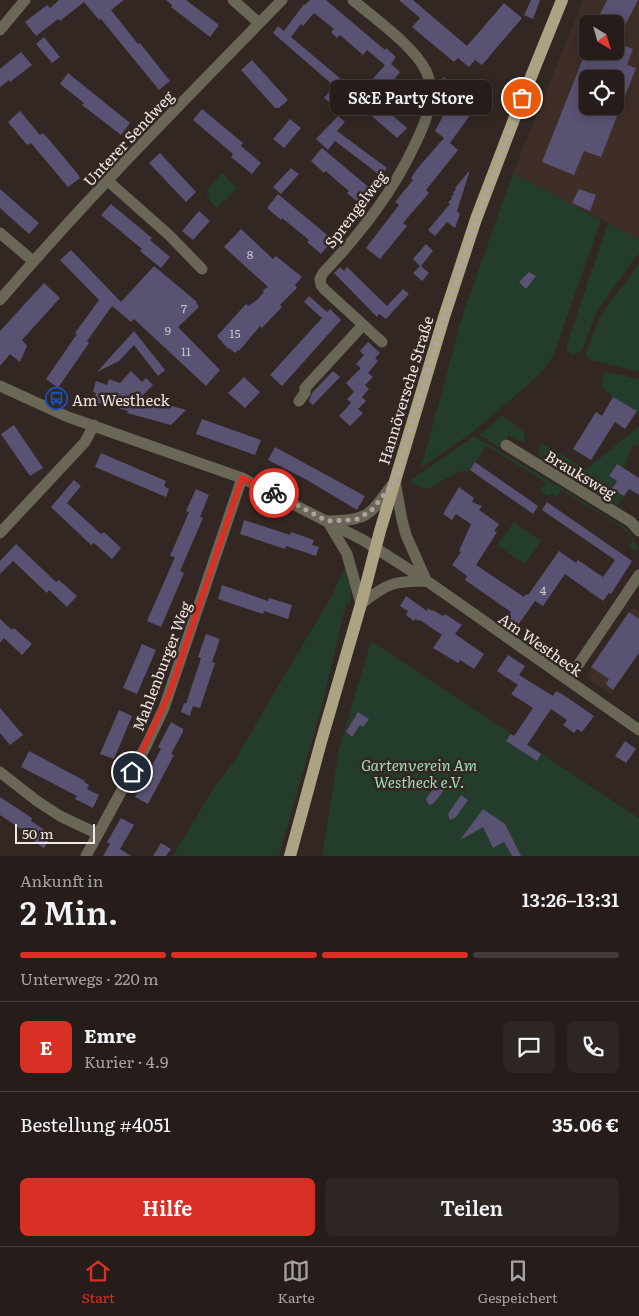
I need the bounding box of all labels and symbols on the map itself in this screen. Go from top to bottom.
north arrow [579,15,624,60]
pin [501,77,543,119]
callout: S&E Party Store [330,80,492,116]
street label: Unterer Sendweg [77,84,179,191]
street label: Sprengelweg [318,165,392,253]
house number: 8 [247,245,254,263]
house number: 7 [181,299,187,317]
street label: Hannöversche Straße [371,313,439,467]
house number: 9 [165,321,171,339]
house number: 15 [230,324,240,342]
house number: 11 [181,342,191,360]
bus stop icon: Am Westheck [44,387,68,411]
place label: Am Westheck [72,388,171,411]
street label: Brauksweg [541,444,621,505]
courier [249,468,299,518]
house number: 4 [540,581,547,599]
street label: Mahlenburger Weg [126,597,197,734]
street label: Am Westheck [494,607,588,682]
pin [111,751,153,793]
park label: Gartenverein Am Westheck e.V. [361,753,477,793]
scale bar [15,821,95,844]

